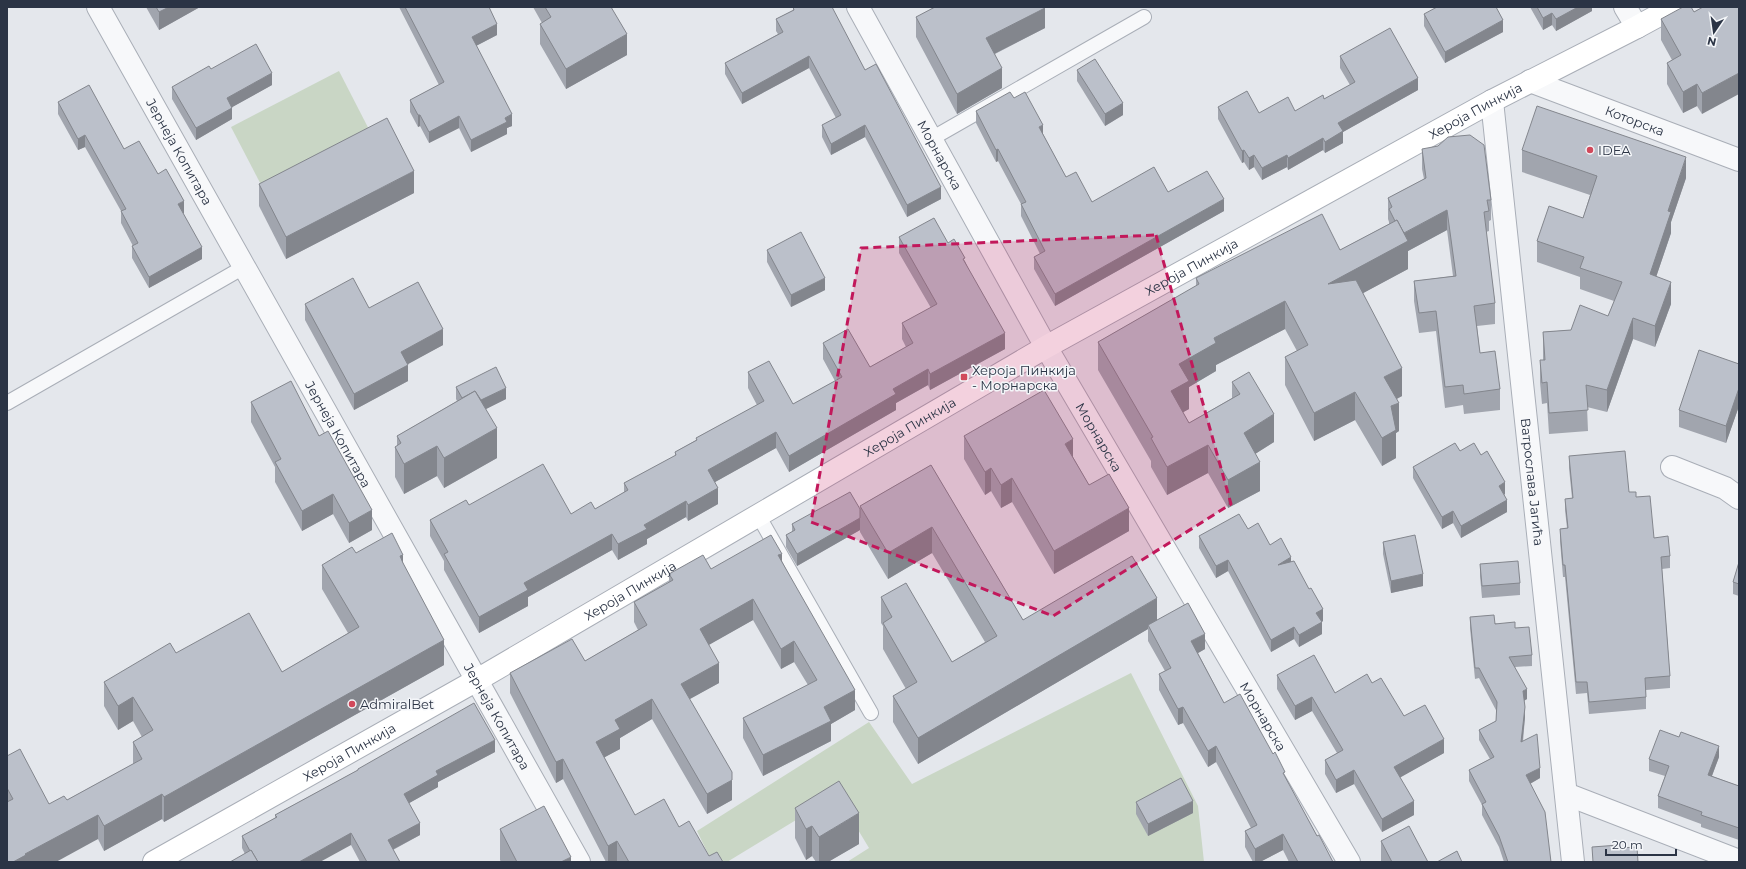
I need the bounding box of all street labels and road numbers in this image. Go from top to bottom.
street label: Хероја Пинкија [1426,79,1525,142]
street label: Јернеја Копитара [143,95,216,208]
street label: Которска [1603,102,1667,139]
street label: Морнарска [914,117,966,193]
street label: Хероја Пинкија [1142,235,1241,299]
street label: Јернеја Копитара [302,378,375,490]
street label: Хероја Пинкија [861,394,959,460]
street label: Морнарска [1072,400,1126,474]
street label: Ватрослава Јагића [1518,417,1547,547]
street label: Хероја Пинкија [581,557,679,624]
street label: Јернеја Копитара [461,660,534,773]
street label: Морнарска [1237,679,1290,754]
street label: Хероја Пинкија [300,720,398,785]

